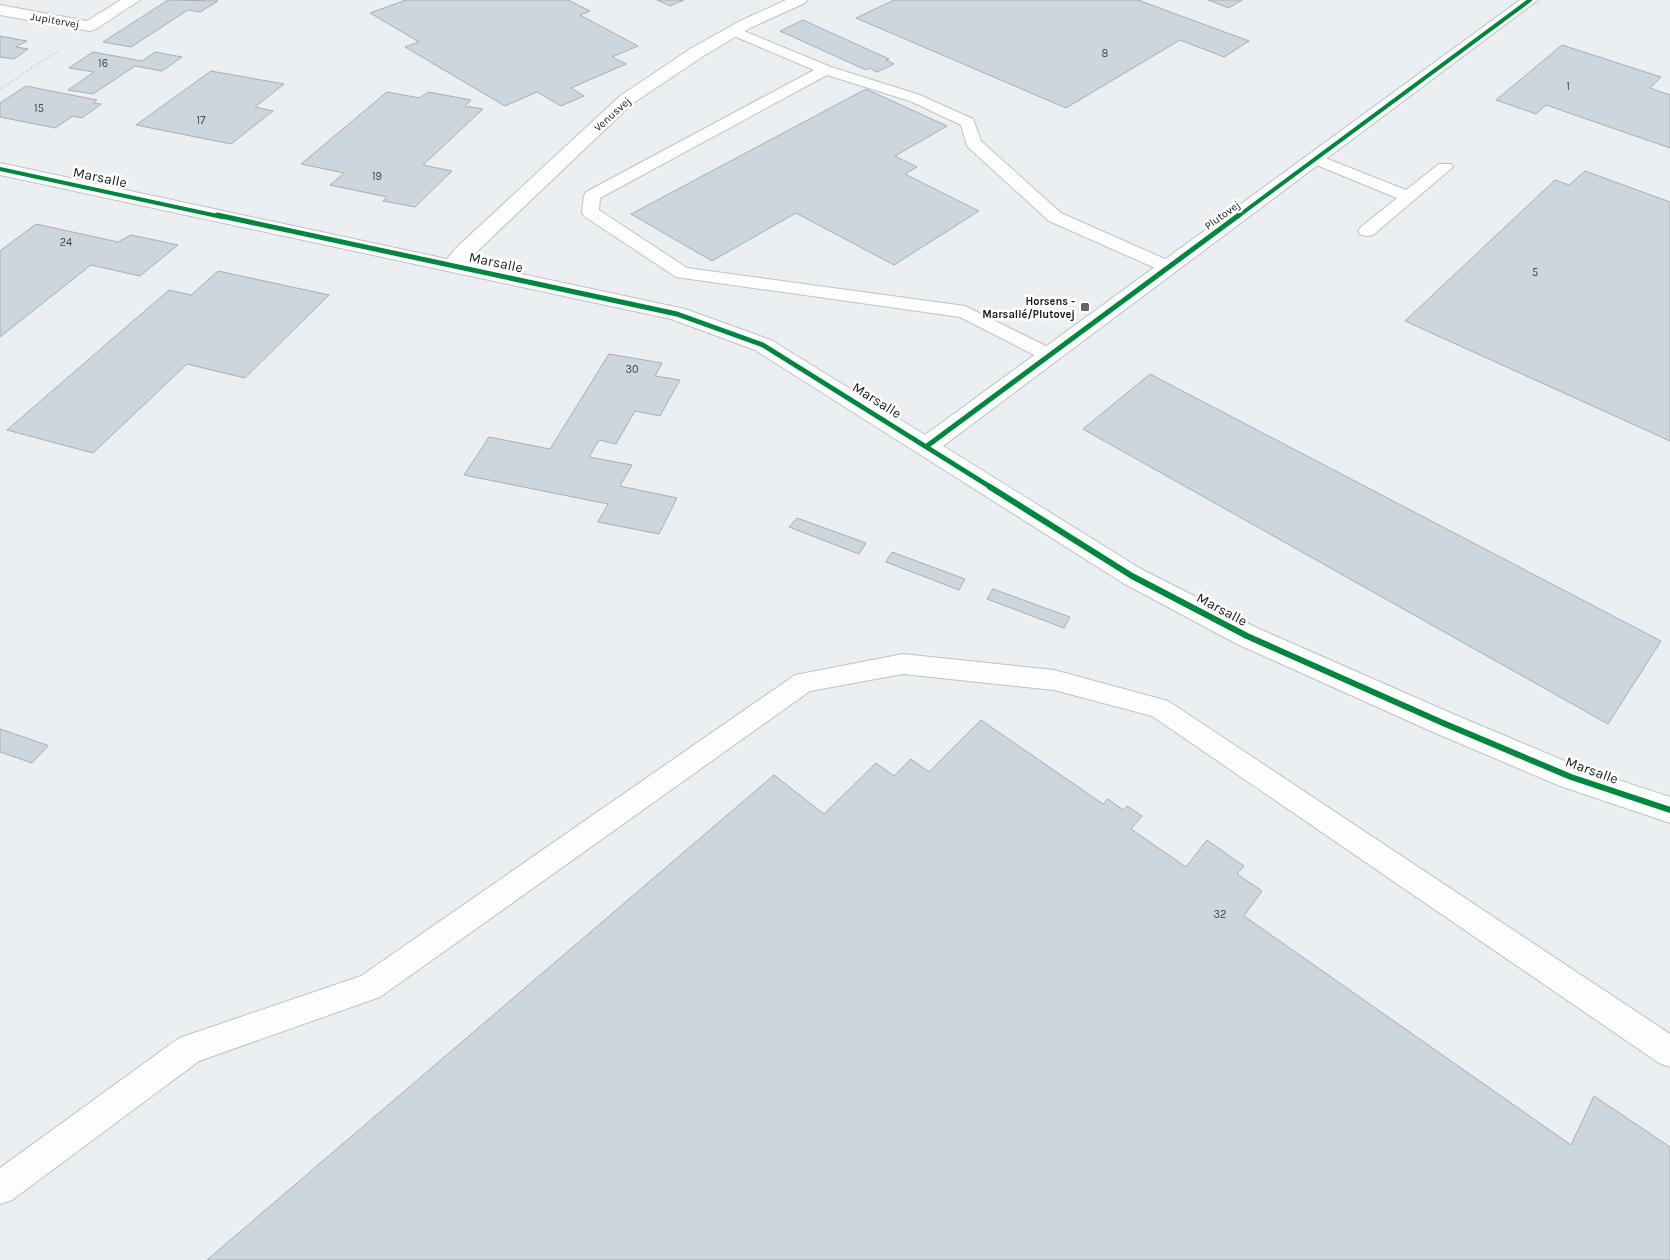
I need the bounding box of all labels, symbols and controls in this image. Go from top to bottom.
street label: Jupitervej [30,10,80,31]
house number: 8 [1102,47,1109,60]
house number: 16 [98,57,108,70]
house number: 1 [1566,80,1570,93]
street label: Venusvej [591,94,633,134]
house number: 15 [34,102,44,115]
house number: 17 [197,114,205,127]
street label: Marsalle [71,163,128,191]
house number: 19 [372,170,382,183]
street label: Plutovej [1202,198,1243,233]
house number: 24 [60,236,72,249]
street label: Marsalle [467,248,524,276]
house number: 5 [1532,266,1538,279]
place label: Horsens - Marsallé/Plutovej [982,295,1075,321]
marker: Horsens - Marsallé/Plutovej [1079,301,1091,313]
house number: 30 [625,363,639,376]
street label: Marsalle [849,379,904,422]
street label: Marsalle [1194,589,1250,630]
street label: Marsalle [1563,753,1620,788]
house number: 32 [1214,908,1226,921]

